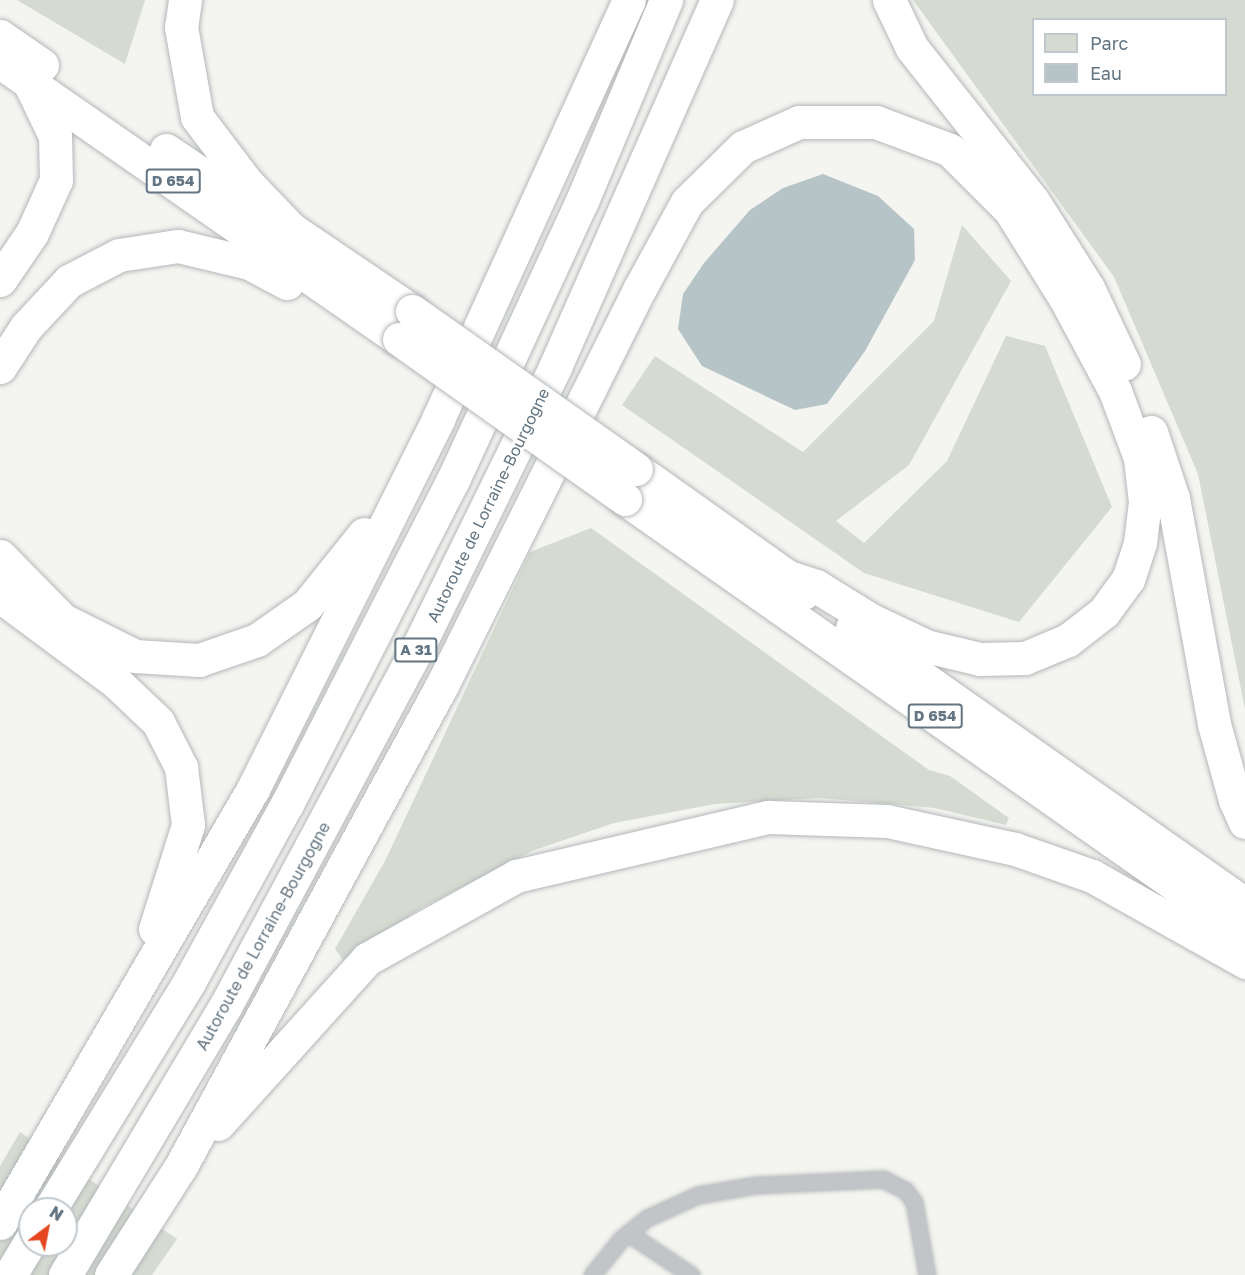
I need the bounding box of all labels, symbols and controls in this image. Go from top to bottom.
legend [1032,18,1227,96]
text: Parc [1090,32,1128,54]
text: Eau [1090,62,1122,84]
road number: D 654 [144,169,201,193]
street label: Autoroute de Lorraine-Bourgogne [423,385,553,625]
road number: A 31 [394,638,438,662]
road number: D 654 [906,704,964,728]
street label: Autoroute de Lorraine-Bourgogne [192,818,334,1054]
north arrow [18,1197,78,1257]
text: N [46,1202,67,1225]

